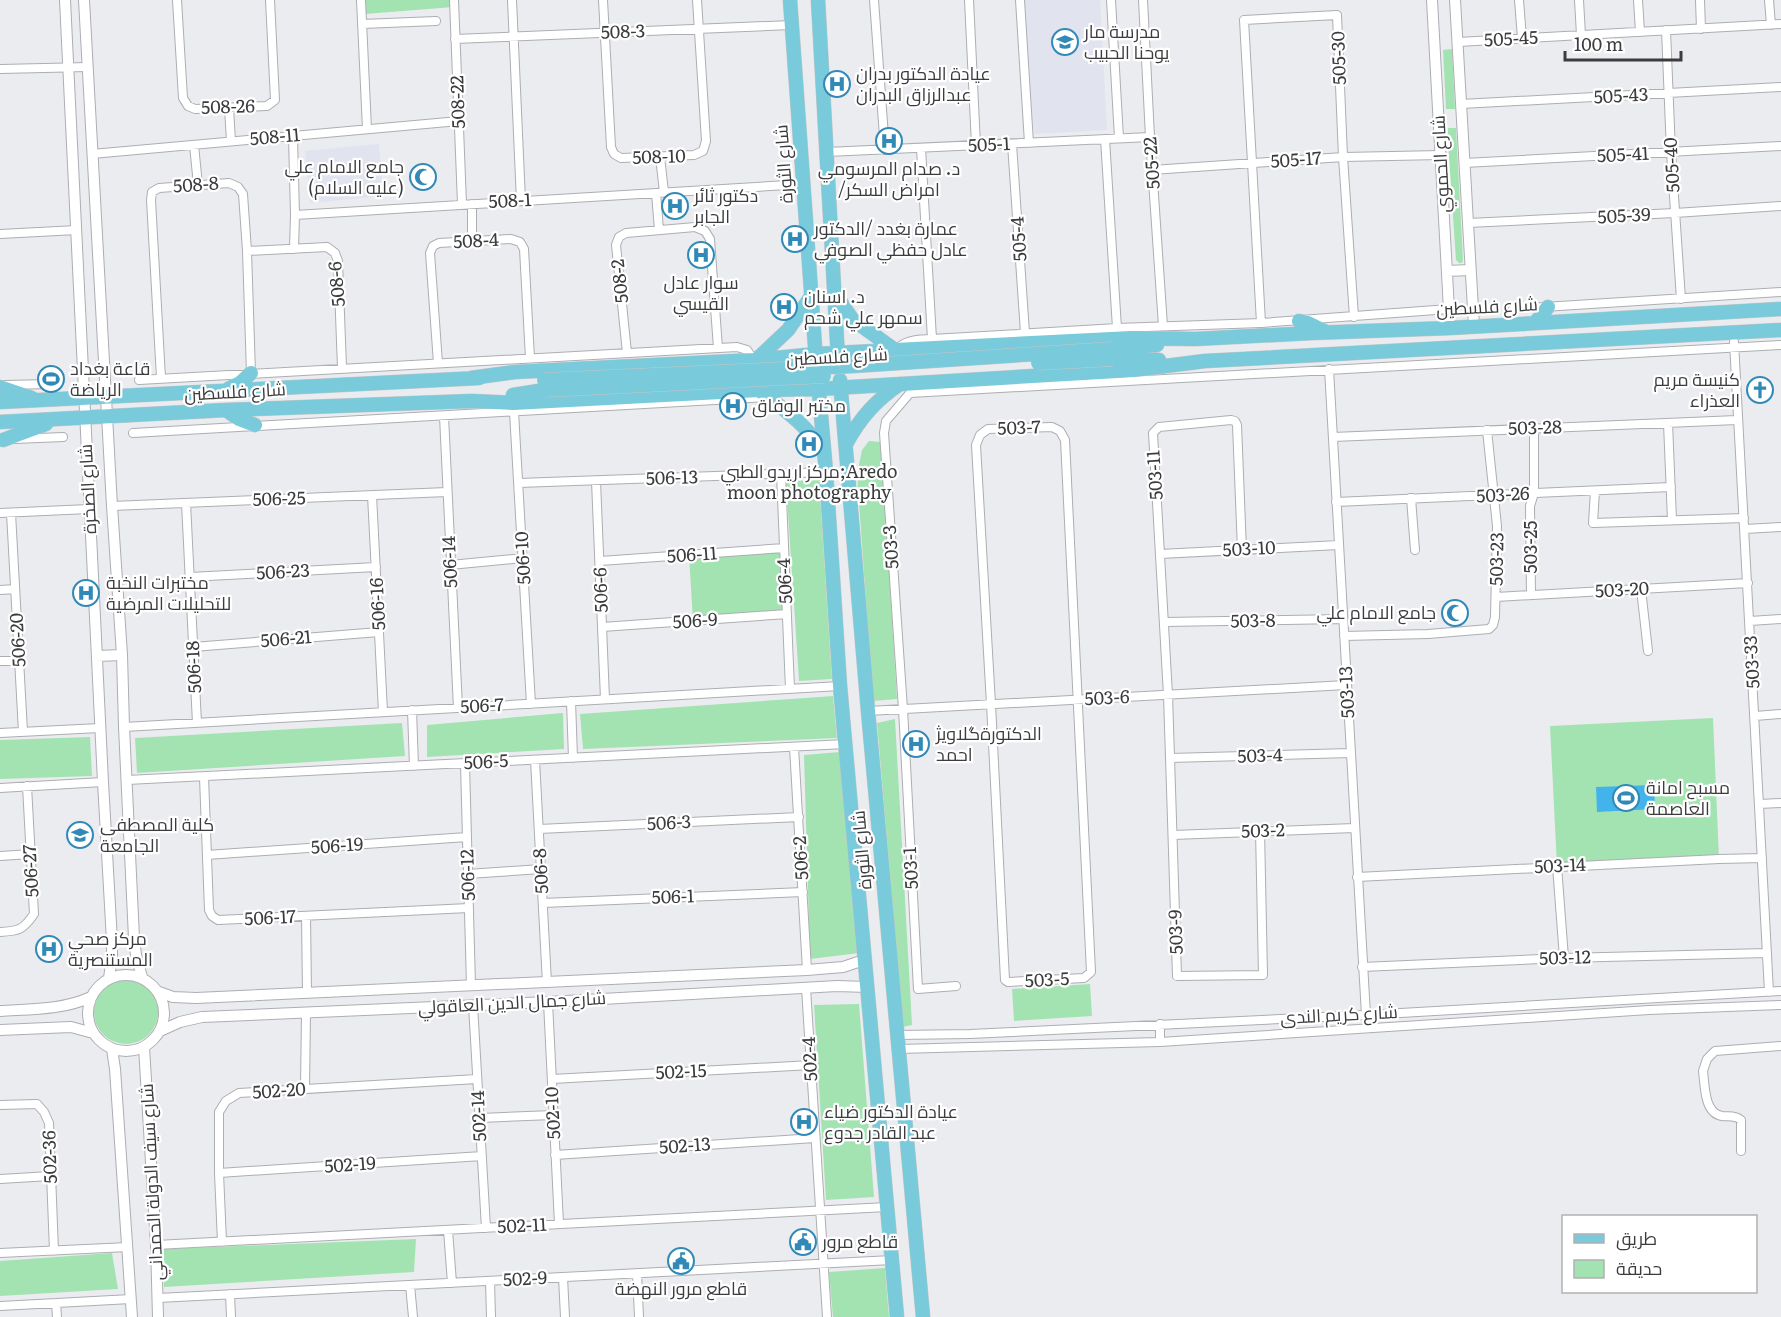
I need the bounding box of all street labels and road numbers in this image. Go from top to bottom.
street label: 508-3 [600,16,646,45]
street label: 505-45 [1483,23,1539,52]
street label: 505-30 [1323,31,1352,86]
street label: 508-22 [442,75,471,129]
street label: 505-43 [1593,80,1649,109]
street label: 508-26 [201,91,256,120]
street label: شارع الحموي [1423,114,1458,214]
street label: 508-11 [249,120,301,151]
street label: شارع الثورة [766,124,799,205]
street label: 505-1 [967,129,1011,158]
street label: 505-22 [1135,136,1166,190]
street label: 505-40 [1656,137,1685,193]
street label: 505-41 [1596,139,1650,168]
street label: 508-10 [632,141,686,170]
street label: 505-17 [1270,143,1322,174]
street label: 508-8 [172,168,220,199]
street label: 508-1 [488,185,532,214]
street label: 505-39 [1597,200,1651,229]
street label: 505-4 [1002,216,1033,262]
street label: 508-4 [452,225,500,254]
street label: 508-2 [603,258,634,305]
street label: 508-6 [320,260,351,308]
street label: شارع فلسطين [1435,289,1538,322]
street label: شارع فلسطين [785,339,888,372]
street label: شارع فلسطين [183,374,286,407]
street label: 503-7 [997,412,1041,441]
street label: 503-28 [1508,412,1562,441]
street label: شارع الصخرة [71,443,102,535]
street label: 503-11 [1138,449,1169,501]
street label: 506-13 [645,462,699,491]
street label: 503-26 [1476,479,1531,508]
street label: 506-25 [252,483,306,512]
street label: 503-25 [1516,521,1543,573]
street label: 503-3 [874,524,905,570]
street label: 506-10 [507,531,536,585]
street label: 503-23 [1482,532,1509,586]
street label: 503-10 [1222,533,1276,562]
street label: 506-14 [434,535,463,589]
street label: 506-11 [666,538,718,569]
street label: 506-23 [255,556,310,585]
street label: 506-4 [769,558,798,605]
street label: 506-6 [585,567,614,613]
street label: 503-20 [1594,574,1650,603]
street label: 506-16 [362,577,391,631]
street label: 506-9 [672,604,718,635]
street label: 503-8 [1230,606,1276,633]
street label: 506-20 [2,612,31,668]
street label: 506-21 [259,622,313,653]
street label: 503-33 [1736,635,1765,689]
street label: 506-18 [178,640,207,694]
street label: 503-13 [1331,665,1360,719]
street label: 503-6 [1084,682,1130,711]
street label: 506-7 [459,690,504,719]
street label: 503-4 [1237,740,1283,769]
street label: 506-5 [463,746,509,775]
street label: 506-3 [646,807,692,836]
street label: شارع الثورة [844,810,877,891]
street label: 503-2 [1241,815,1285,844]
street label: 506-19 [310,829,364,860]
street label: 506-2 [785,835,814,881]
street label: 506-27 [15,844,44,898]
street label: 503-1 [895,846,924,890]
street label: 506-8 [525,848,554,895]
street label: 506-12 [452,849,481,902]
street label: 503-14 [1533,850,1587,879]
street label: 506-1 [651,881,695,910]
street label: 506-17 [244,902,296,931]
street label: 503-9 [1160,909,1189,955]
street label: 503-12 [1539,942,1591,971]
street label: 503-5 [1024,964,1070,993]
street label: شارع جمال الدين العاقولي [417,983,607,1022]
street label: شارع كريم الندى [1279,997,1398,1030]
street label: 502-4 [794,1036,823,1082]
street label: 502-15 [655,1056,707,1085]
street label: 502-20 [251,1074,307,1105]
street label: شارع سيف الدولة الحمداني [132,1083,171,1281]
street label: 502-10 [537,1086,566,1140]
street label: 502-14 [463,1090,492,1142]
street label: 502-13 [658,1129,712,1160]
street label: 502-36 [34,1130,63,1184]
street label: 502-19 [323,1148,377,1179]
street label: 502-11 [496,1210,547,1239]
street label: 502-9 [502,1263,548,1292]

